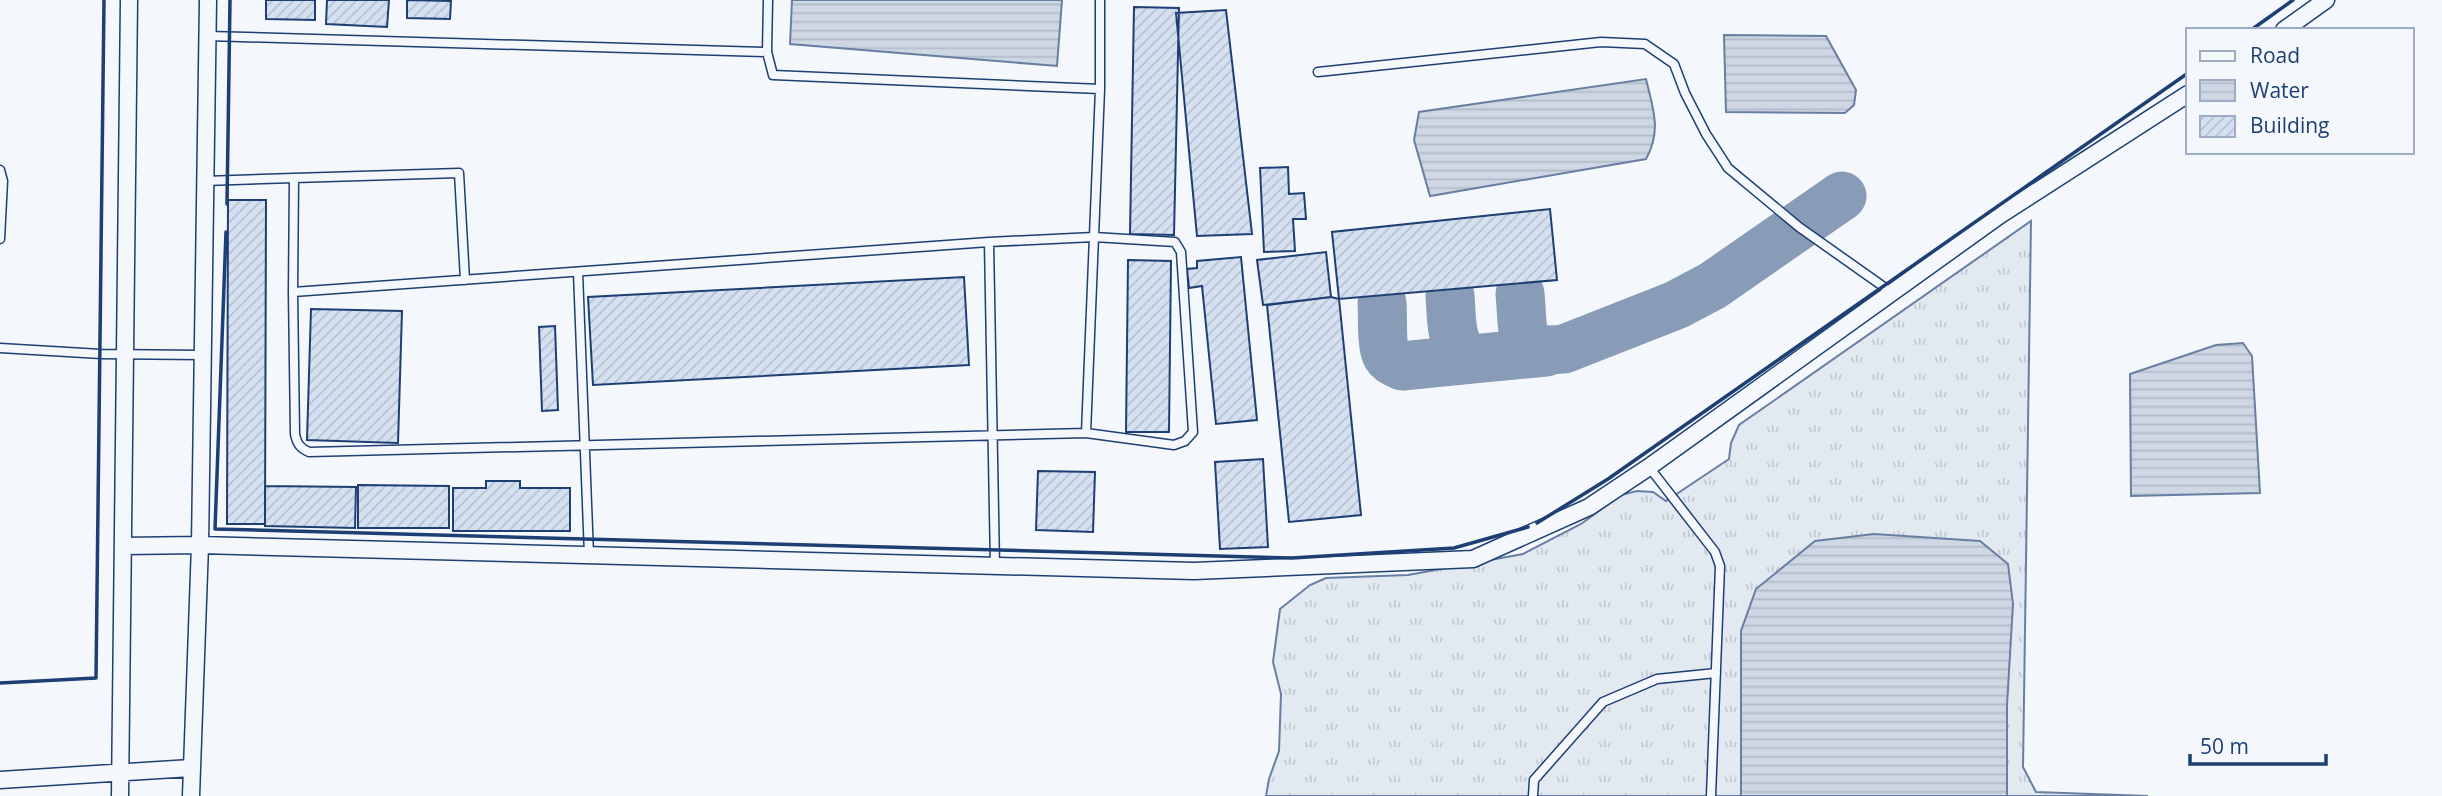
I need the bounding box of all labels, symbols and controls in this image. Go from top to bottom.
legend [2186,28,2414,154]
text: Road [2250,41,2300,69]
text: Water [2250,76,2309,104]
text: Building [2250,111,2329,139]
scale bar [2190,722,2326,766]
text: 50 m [2200,732,2249,760]

